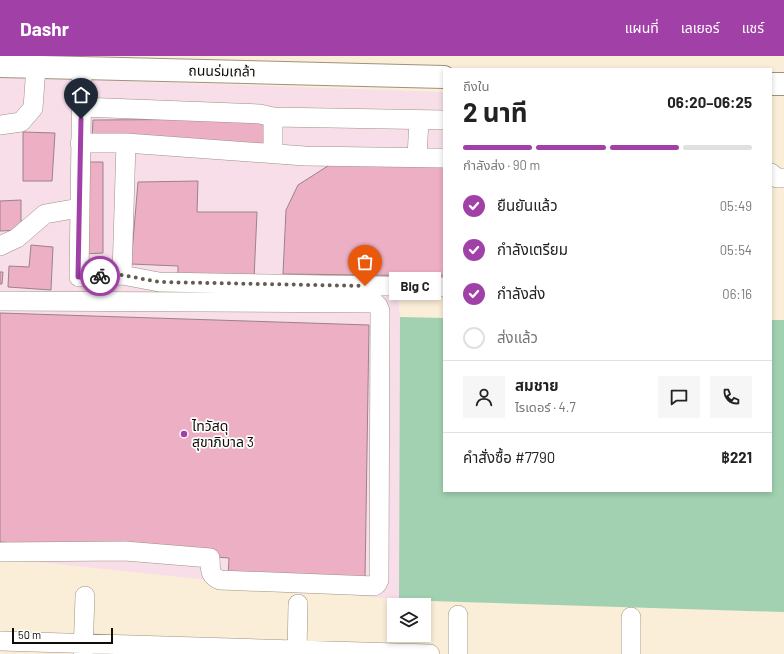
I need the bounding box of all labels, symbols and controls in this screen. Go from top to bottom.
text: Dashr [20,17,69,40]
text: แผนที่ [625,19,659,36]
text: เลเยอร์ [681,19,720,36]
text: แชร์ [742,19,764,36]
street label: ถนนร่มเกล้า [188,61,256,80]
pin [64,78,98,119]
text: ถึงใน [463,78,489,94]
icon: home [70,84,92,106]
text: 06:20–06:25 [667,93,752,111]
text: 2 นาที [463,96,528,127]
text: กำลังส่ง · 90 m [463,157,540,173]
icon: check [463,195,485,217]
text: ยืนยันแล้ว [497,196,558,214]
text: 05:49 [720,198,752,214]
icon: check [463,239,485,261]
text: กำลังเตรียม [497,240,568,258]
text: 05:54 [720,242,752,258]
pin [348,245,382,286]
icon: bag [354,251,376,273]
courier [80,256,120,296]
icon: bike [89,265,111,287]
callout: Big C [389,272,441,300]
text: Big C [400,278,430,294]
icon: check [463,283,485,305]
text: กำลังส่ง [497,284,545,302]
text: 06:16 [722,286,752,302]
text: ส่งแล้ว [497,328,538,346]
button: person [463,376,505,418]
text: สมชาย [515,376,559,394]
button: chat [658,376,700,418]
button: phone [710,376,752,418]
text: ไรเดอร์ · 4.7 [515,399,576,415]
place label: ไทวัสดุ สุขาภิบาล 3 [191,417,254,451]
marker: ไทวัสดุ สุขาภิบาล 3 [179,429,189,439]
text: คำสั่งซื้อ #7790 [463,448,555,466]
text: ฿221 [721,448,752,466]
map controls [387,598,431,642]
button: layers [387,598,431,642]
scale bar [12,626,113,645]
text: 50 m [18,628,41,641]

